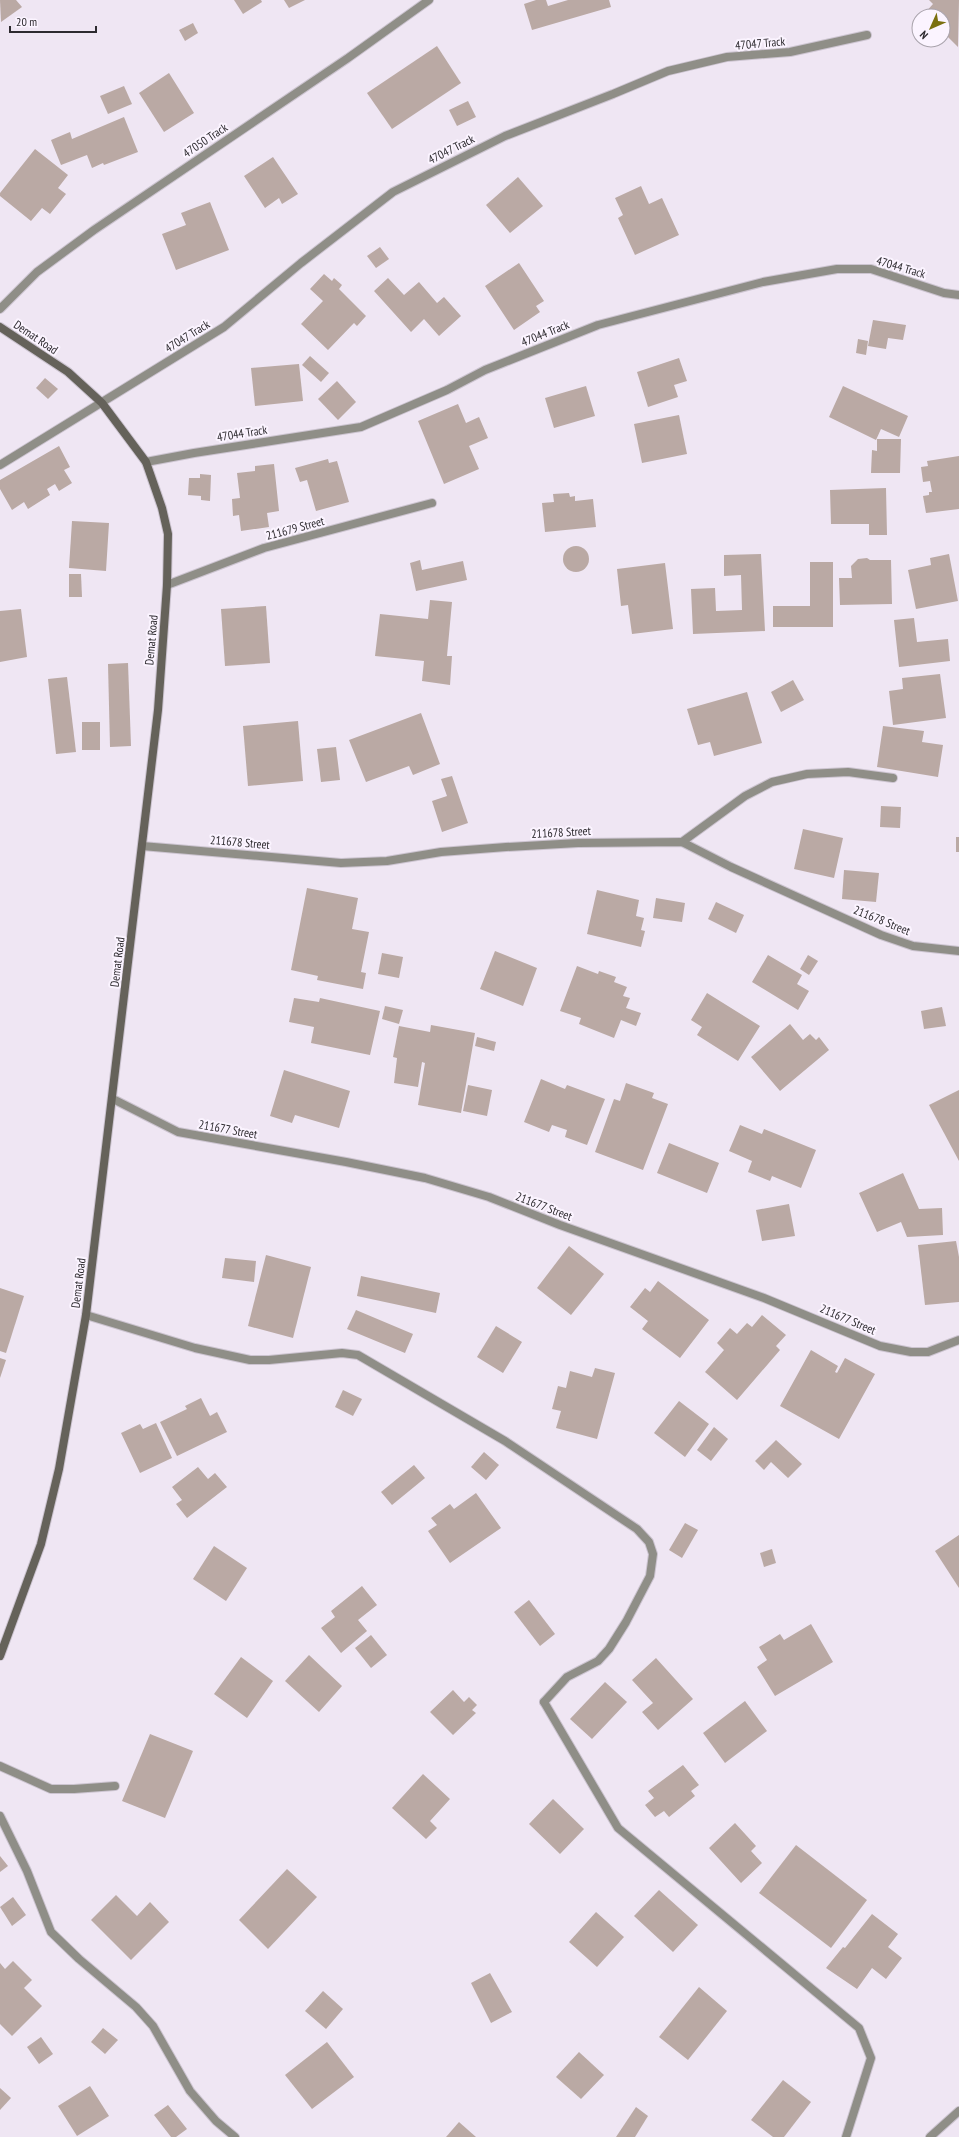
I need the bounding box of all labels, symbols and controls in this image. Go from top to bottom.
scale bar [10,8,96,34]
north arrow [911,8,951,48]
text: 20 m [16,14,37,29]
text: N [917,28,931,42]
street label: 47047 Track [734,33,786,53]
street label: 47050 Track [180,119,230,160]
street label: 47047 Track [425,131,477,167]
street label: 47044 Track [875,253,928,281]
street label: 47047 Track [162,316,212,356]
street label: 47044 Track [519,316,572,349]
street label: Demat Road [11,317,61,357]
street label: 47044 Track [216,422,268,444]
street label: 211679 Street [264,513,326,543]
street label: Demat Road [141,614,161,666]
street label: 211678 Street [531,823,592,841]
street label: 211678 Street [210,832,271,852]
street label: 211678 Street [851,902,913,938]
street label: Demat Road [106,936,128,988]
street label: 211677 Street [198,1116,259,1142]
street label: 211677 Street [514,1188,575,1224]
street label: Demat Road [67,1257,89,1309]
street label: 211677 Street [818,1301,879,1338]

